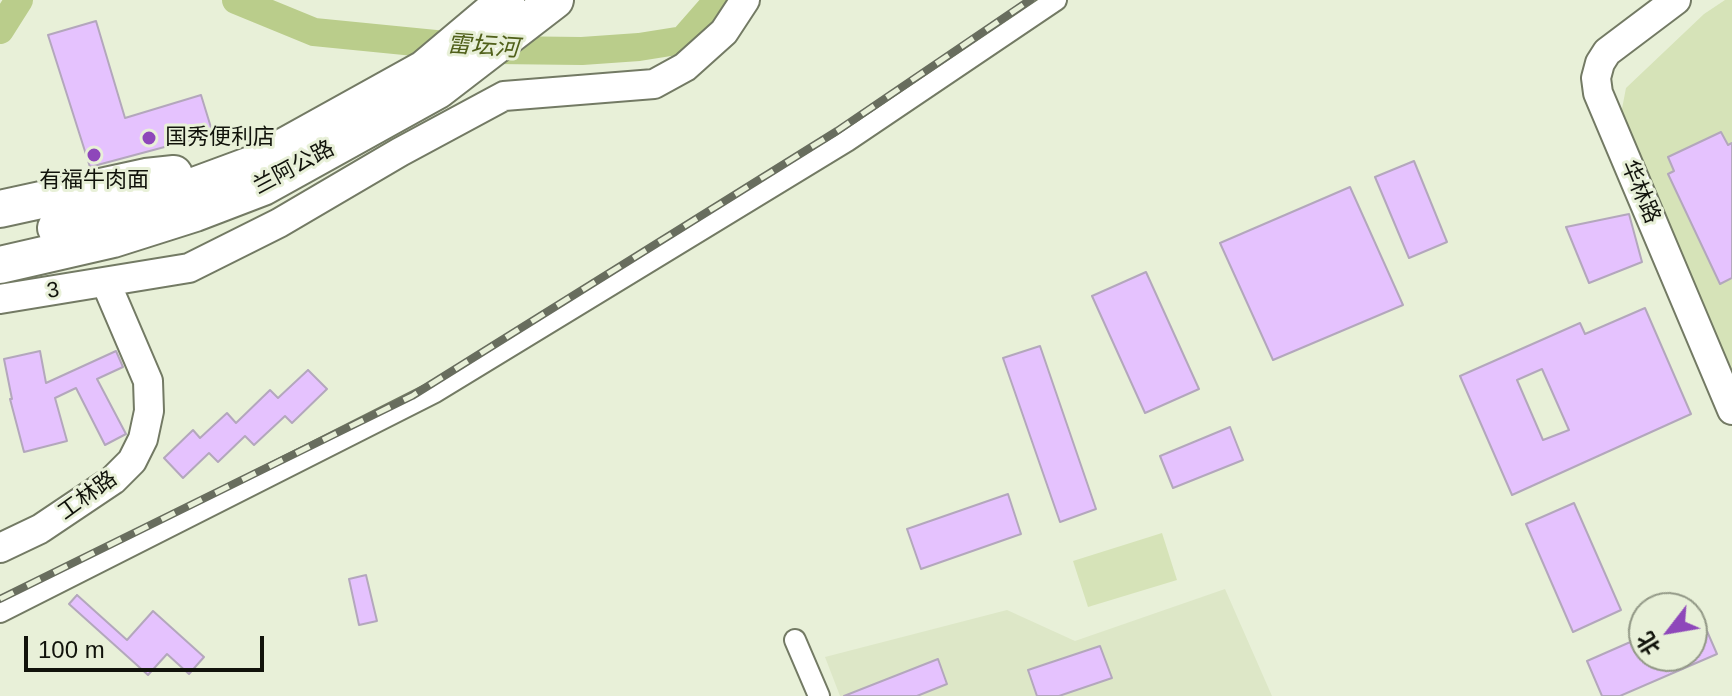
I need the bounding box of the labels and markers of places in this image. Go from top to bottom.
place label: 国秀便利店 [165,125,275,151]
marker: 国秀便利店 [140,129,158,147]
marker: 有福牛肉面 [85,146,103,164]
place label: 有福牛肉面 [39,168,149,194]

